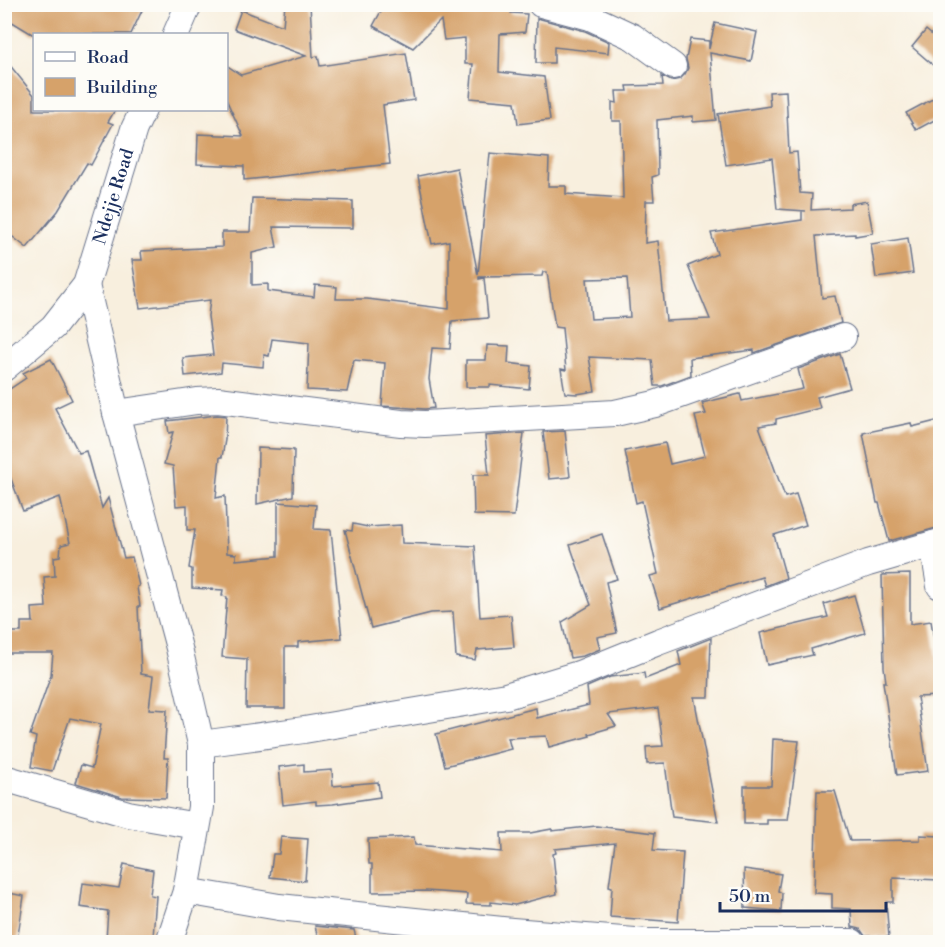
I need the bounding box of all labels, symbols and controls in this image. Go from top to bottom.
legend [33,33,228,111]
text: Road [87,46,130,69]
text: Building [86,76,158,99]
street label: Ndejje Road [88,145,139,247]
scale bar [720,875,886,913]
text: 50 m [729,885,771,908]

